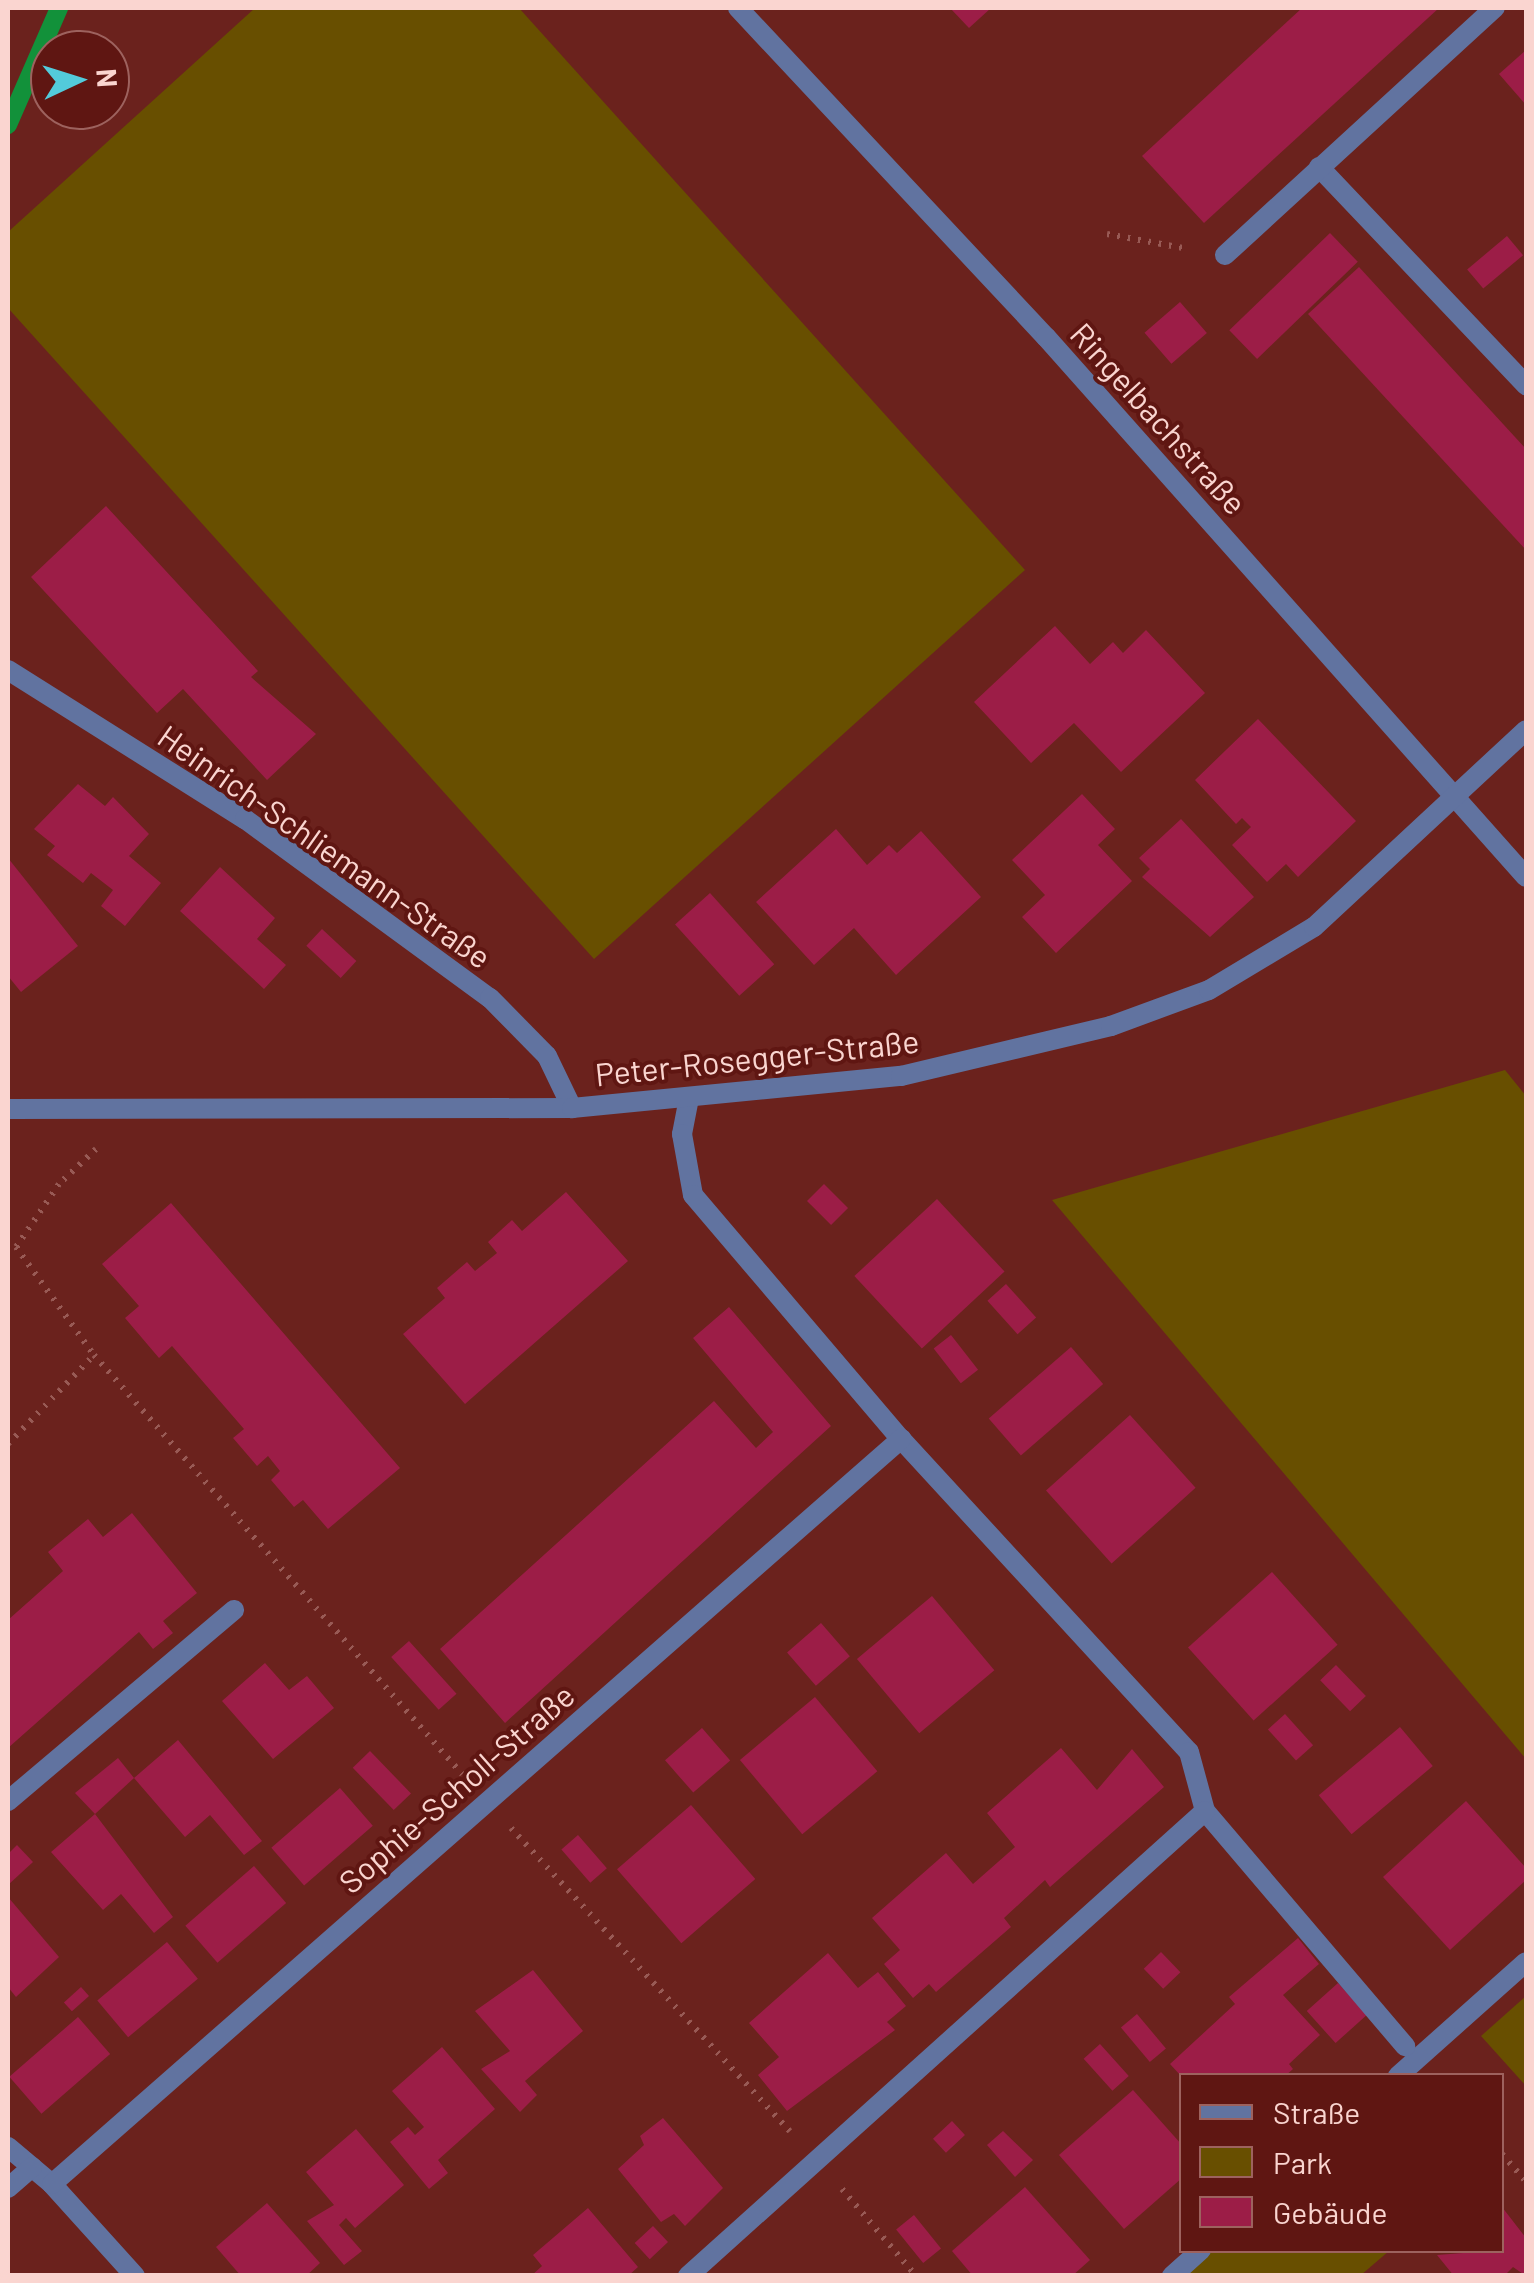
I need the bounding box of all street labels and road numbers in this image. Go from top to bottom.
street label: Ringelbachstraße [1063,314,1255,522]
street label: Heinrich-Schliemann-Straße [151,716,499,976]
street label: Peter-Rosegger-Straße [593,1021,921,1093]
street label: Sophie-Scholl-Straße [331,1675,581,1901]

